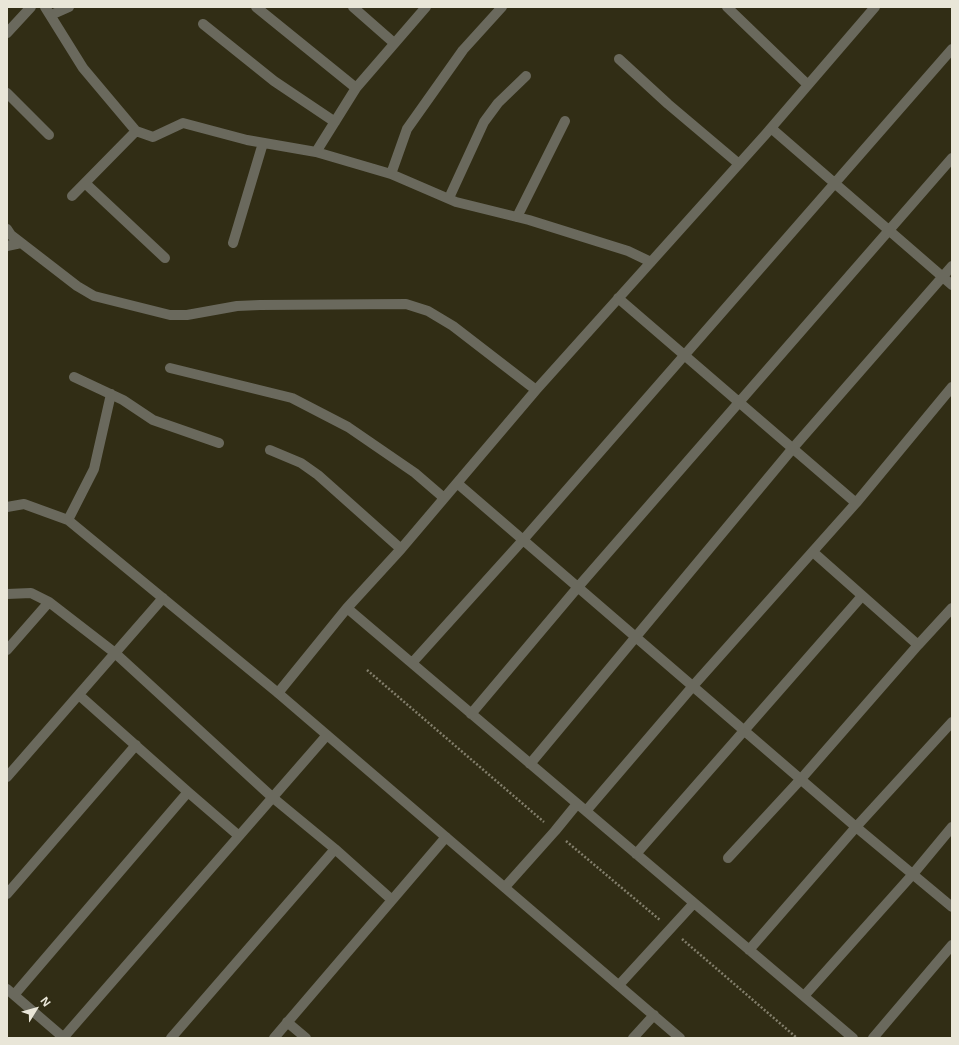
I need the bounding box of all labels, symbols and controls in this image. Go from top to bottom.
north arrow [16,989,56,1029]
text: N [37,993,55,1010]

